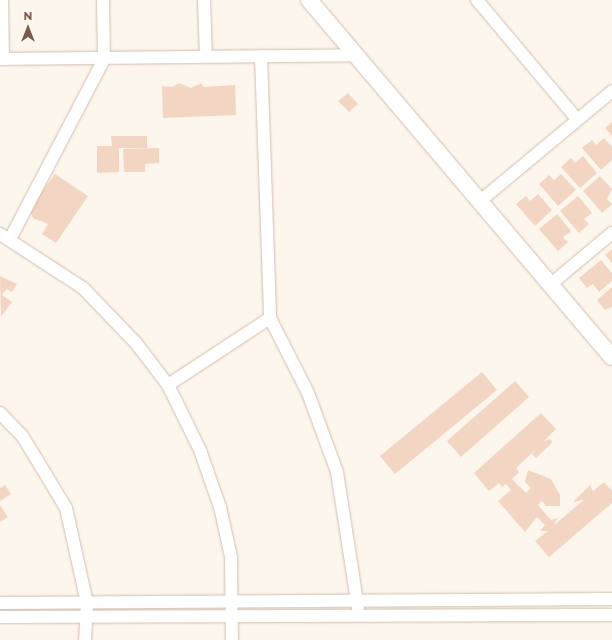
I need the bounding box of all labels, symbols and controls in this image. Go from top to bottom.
north arrow [8,8,48,48]
text: N [24,9,32,23]

